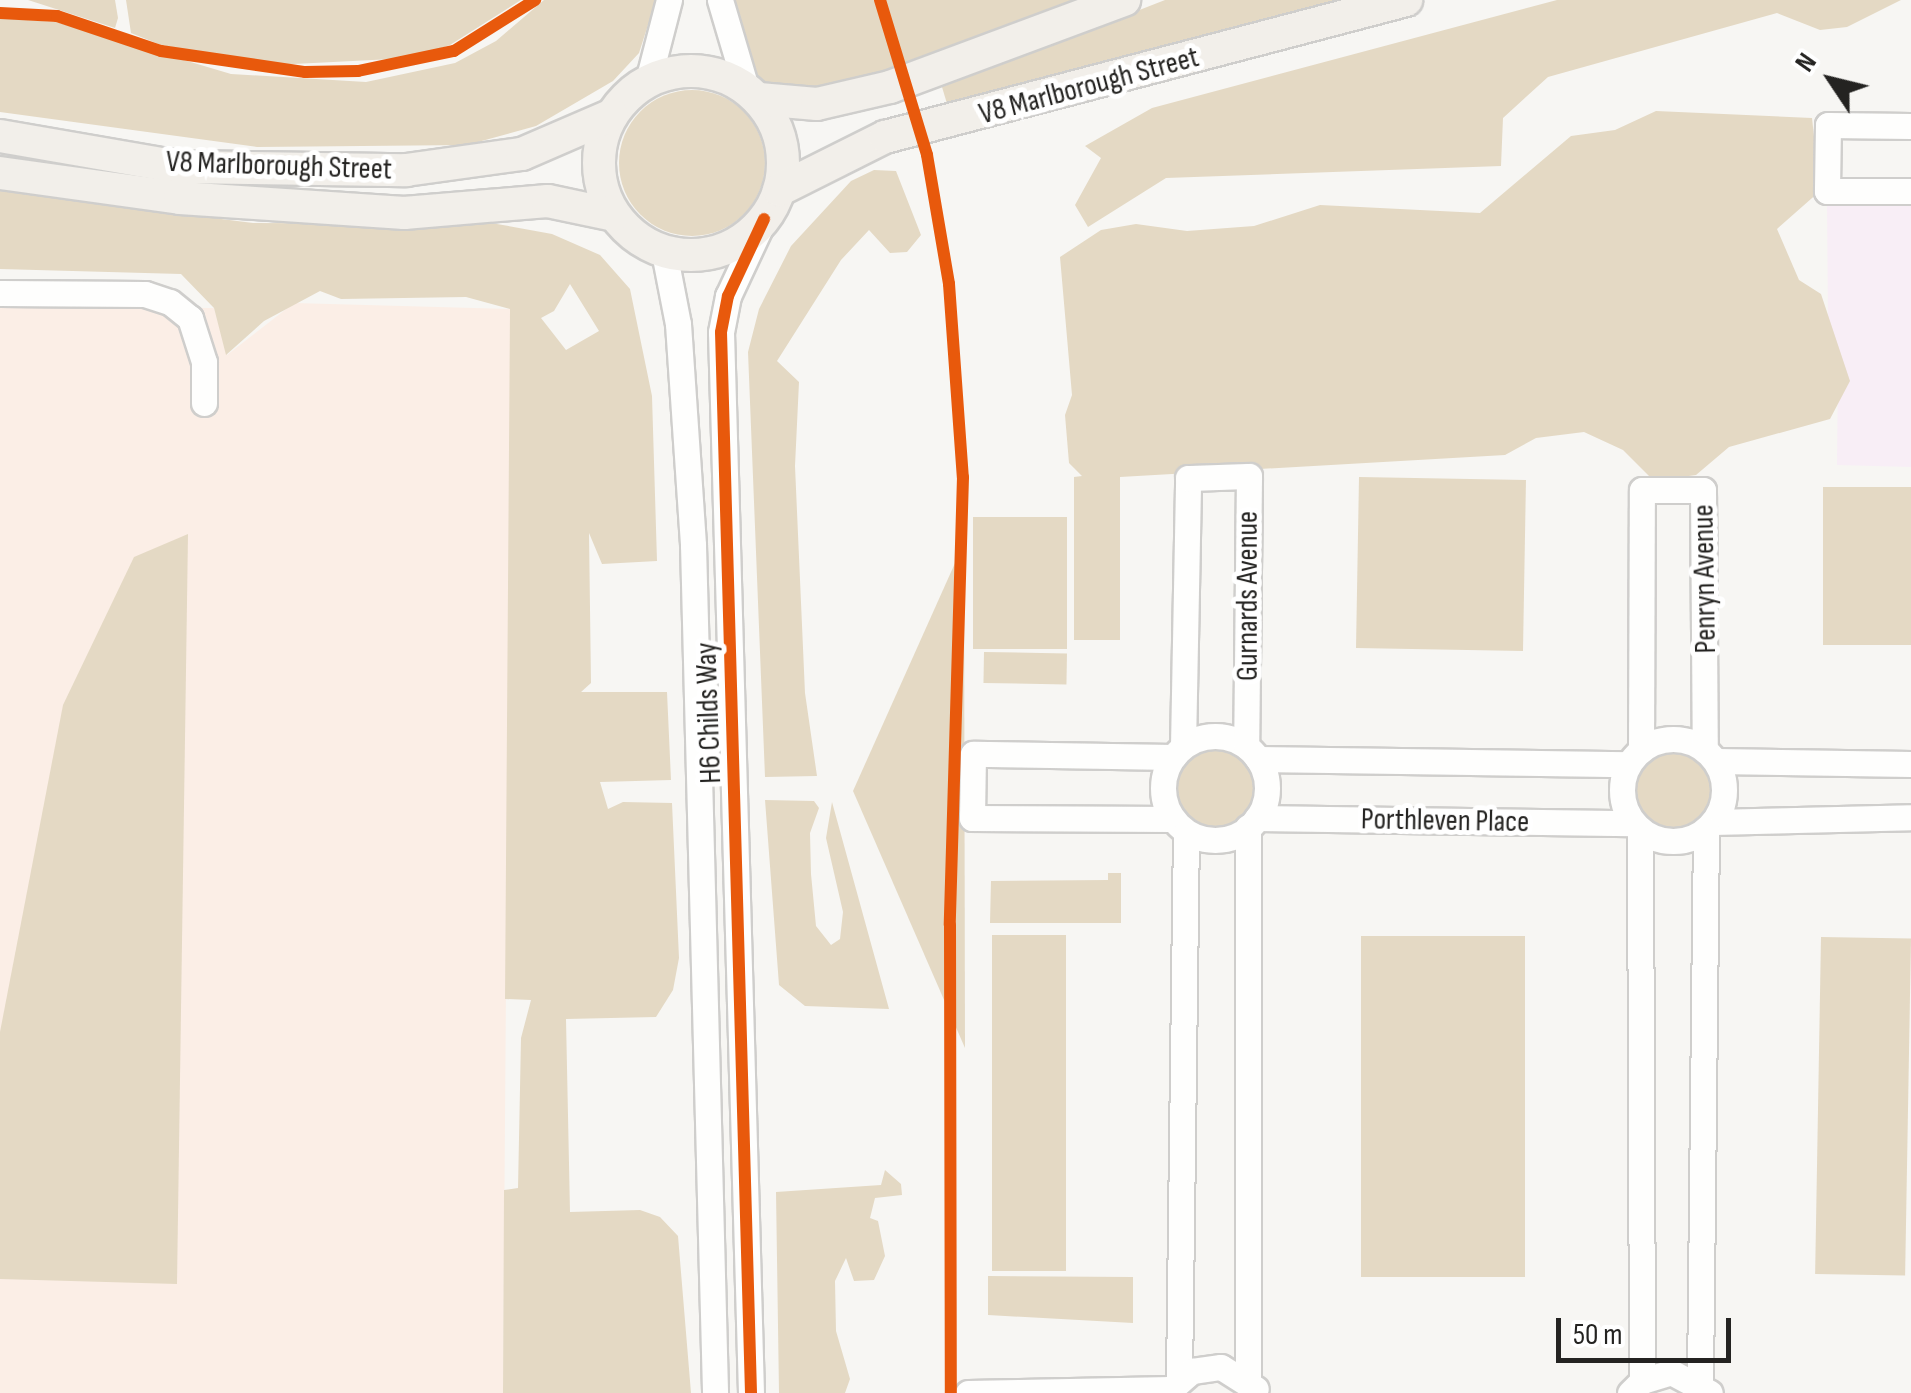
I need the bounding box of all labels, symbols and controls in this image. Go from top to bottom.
north arrow [1781,30,1881,130]
street label: V8 Marlborough Street [975,39,1203,133]
text: N [1788,47,1824,78]
street label: V8 Marlborough Street [166,144,392,188]
street label: Penryn Avenue [1686,504,1724,654]
street label: Gurnards Avenue [1230,511,1266,681]
street label: H6 Childs Way [689,642,729,784]
street label: Porthleven Place [1361,802,1529,840]
scale bar [1561,1298,1736,1360]
text: 50 m [1573,1317,1622,1353]

